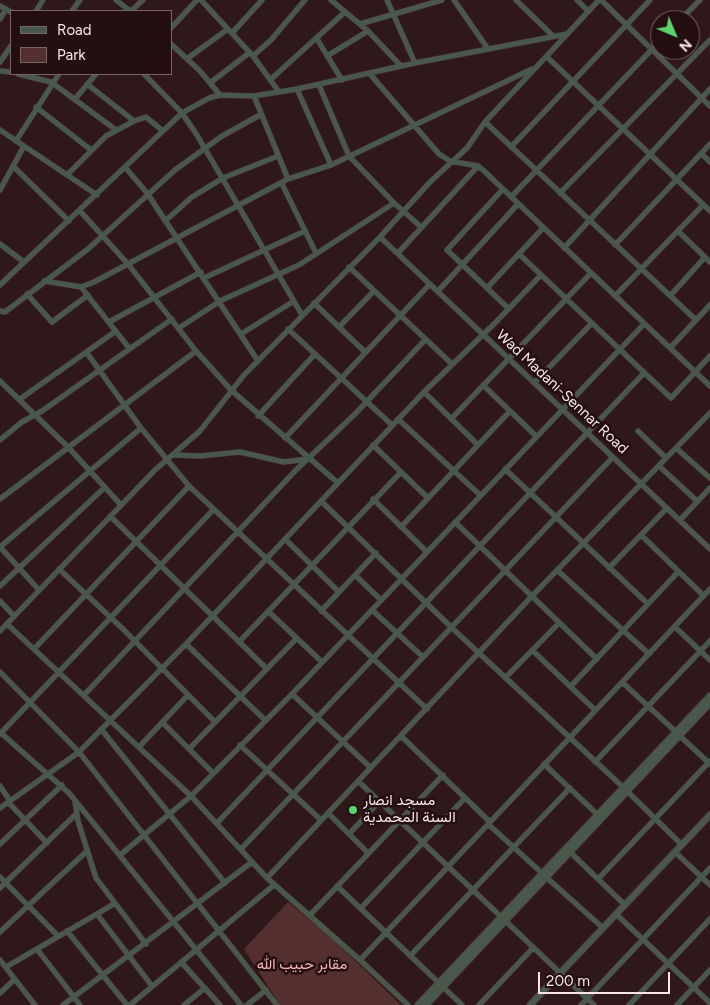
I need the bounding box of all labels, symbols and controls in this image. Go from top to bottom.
legend [10,10,172,75]
north arrow [650,10,700,60]
text: Road [57,21,92,39]
text: N [675,35,695,55]
text: Park [57,46,86,64]
street label: Wad Madani-Sennar Road [492,326,632,458]
place label: مسجد انصار السنة المحمدية [363,792,456,827]
marker: مسجد انصار السنة المحمدية [347,804,359,816]
park label: مقابر حبيب الله [257,956,347,974]
scale bar [540,962,672,994]
text: 200 m [546,972,590,990]

